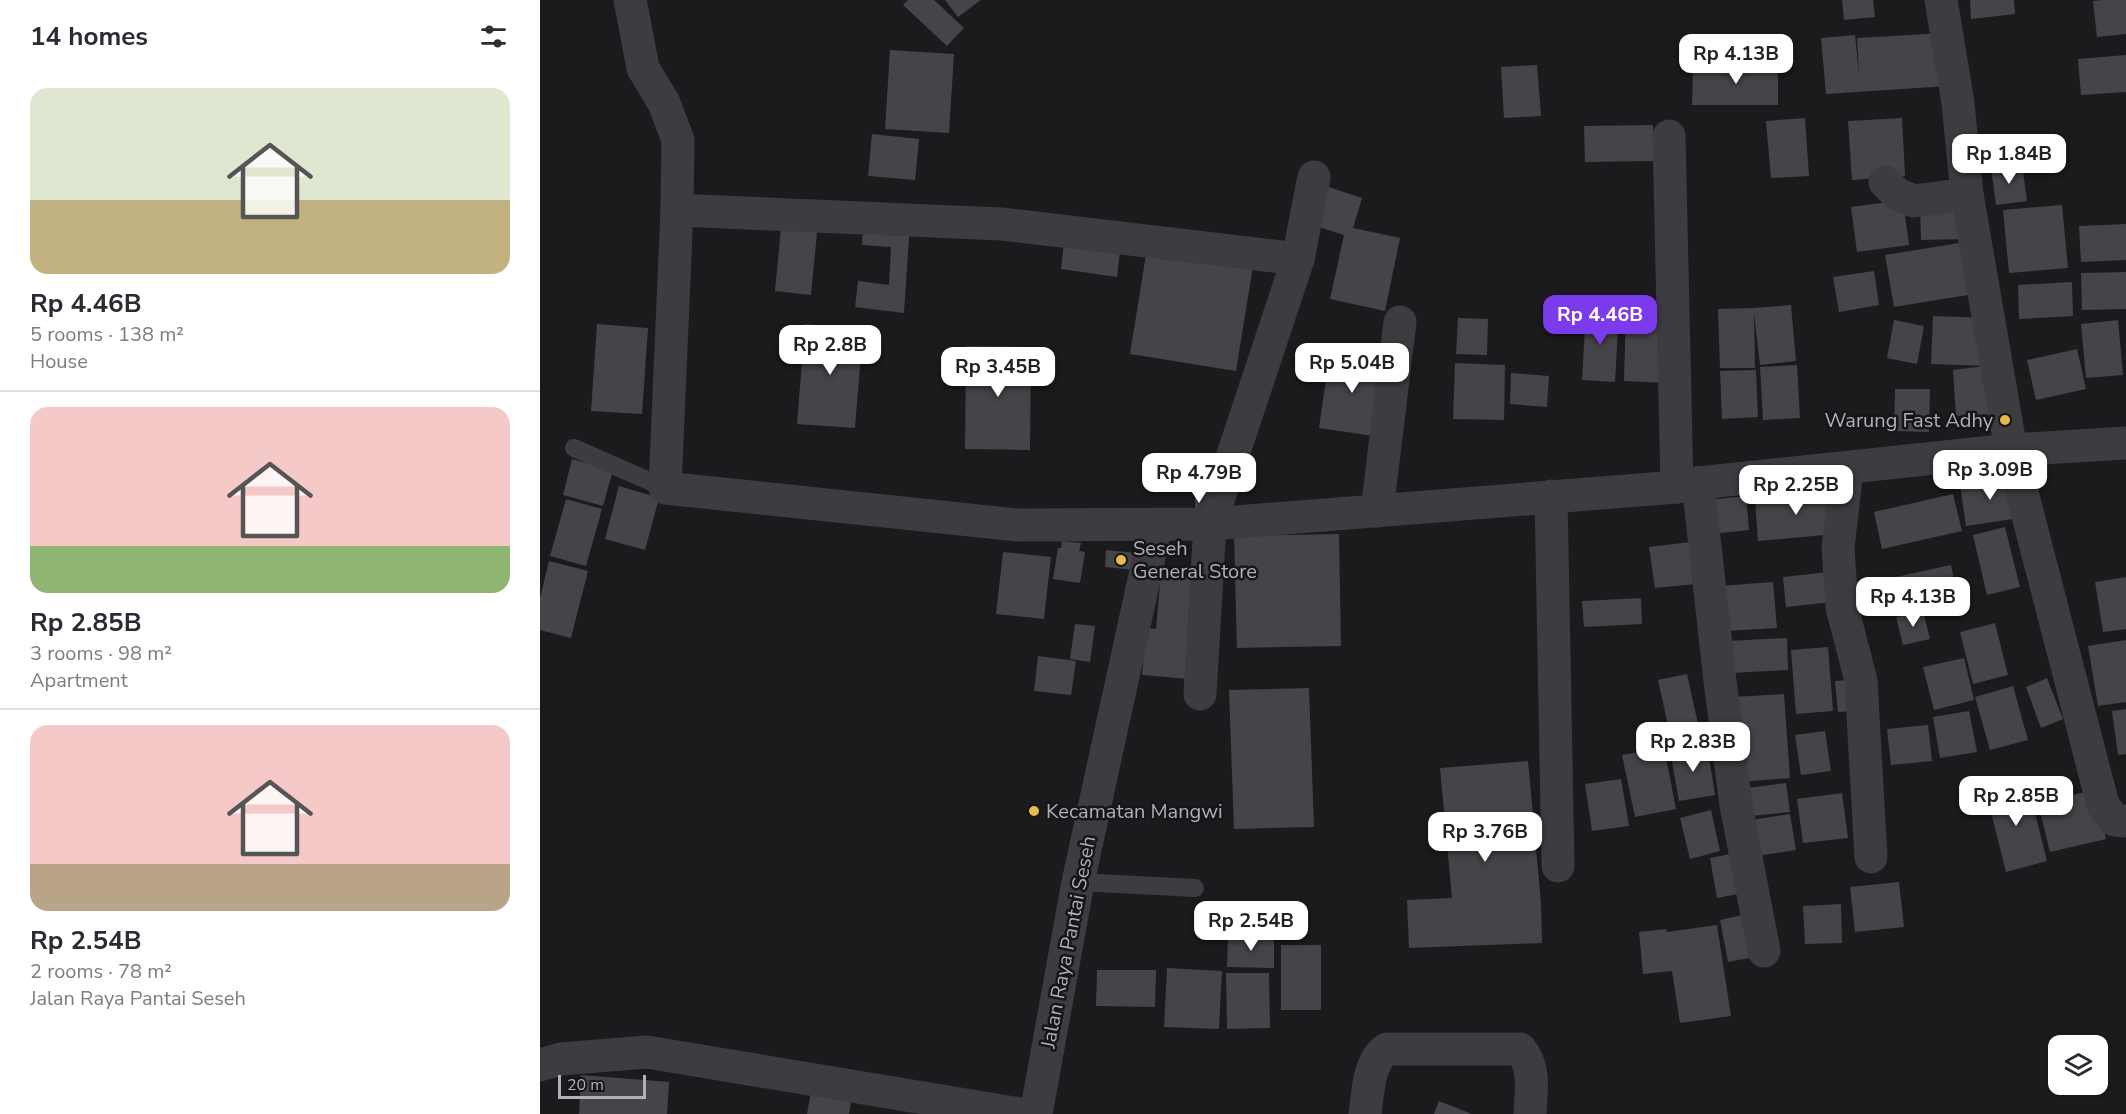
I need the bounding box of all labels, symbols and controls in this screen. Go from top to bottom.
text: 14 homes [30,19,148,54]
icon: filters [477,20,510,53]
pin: Rp 4.13B [1674,34,1798,85]
text: Rp 4.13B [1693,40,1779,67]
icon: home [216,127,324,235]
pin: Rp 1.84B [1947,134,2071,185]
text: Rp 1.84B [1966,140,2052,167]
text: Rp 4.46B [30,286,142,321]
pin: Rp 4.46B [1538,295,1662,346]
text: Rp 4.46B [1557,301,1643,328]
text: 5 rooms · 138 m² [30,321,184,348]
pin: Rp 2.8B [775,325,885,376]
text: Rp 2.8B [793,331,867,358]
pin: Rp 5.04B [1290,343,1414,394]
pin: Rp 3.45B [936,347,1060,398]
text: House [30,348,88,375]
text: Rp 5.04B [1309,349,1395,376]
text: Rp 3.45B [955,353,1041,380]
place label: Warung Fast Adhy [1824,407,1994,434]
marker: Warung Fast Adhy [1998,413,2012,427]
icon: home [216,446,324,554]
pin: Rp 3.09B [1928,450,2052,501]
pin: Rp 4.79B [1137,453,1261,504]
text: Rp 3.09B [1947,456,2033,483]
text: Rp 4.79B [1156,459,1242,486]
pin: Rp 2.25B [1734,465,1858,516]
text: Rp 2.25B [1753,471,1839,498]
place label: Seseh General Store [1133,535,1257,585]
marker: Seseh General Store [1114,553,1128,567]
pin: Rp 4.13B [1851,577,1975,628]
text: Rp 4.13B [1870,583,1956,610]
text: Rp 2.85B [30,605,142,640]
text: 3 rooms · 98 m² [30,640,172,667]
text: Apartment [30,667,128,694]
pin: Rp 2.83B [1631,722,1755,773]
text: Rp 2.83B [1650,728,1736,755]
icon: home [216,764,324,872]
pin: Rp 2.85B [1954,776,2078,827]
text: Rp 2.85B [1973,782,2059,809]
place label: Kecamatan Mangwi [1046,798,1223,825]
marker: Kecamatan Mangwi [1027,804,1041,818]
pin: Rp 3.76B [1423,812,1547,863]
text: Rp 3.76B [1442,818,1528,845]
street label: Jalan Raya Pantai Seseh [1034,834,1102,1052]
pin: Rp 2.54B [1189,901,1313,952]
text: Rp 2.54B [1208,907,1294,934]
text: Rp 2.54B [30,923,142,958]
text: 2 rooms · 78 m² [30,958,172,985]
text: Jalan Raya Pantai Seseh [30,985,246,1012]
map controls [2048,1035,2108,1095]
button: layers [2048,1035,2108,1095]
scale bar [558,1072,646,1100]
text: 20 m [567,1074,604,1096]

